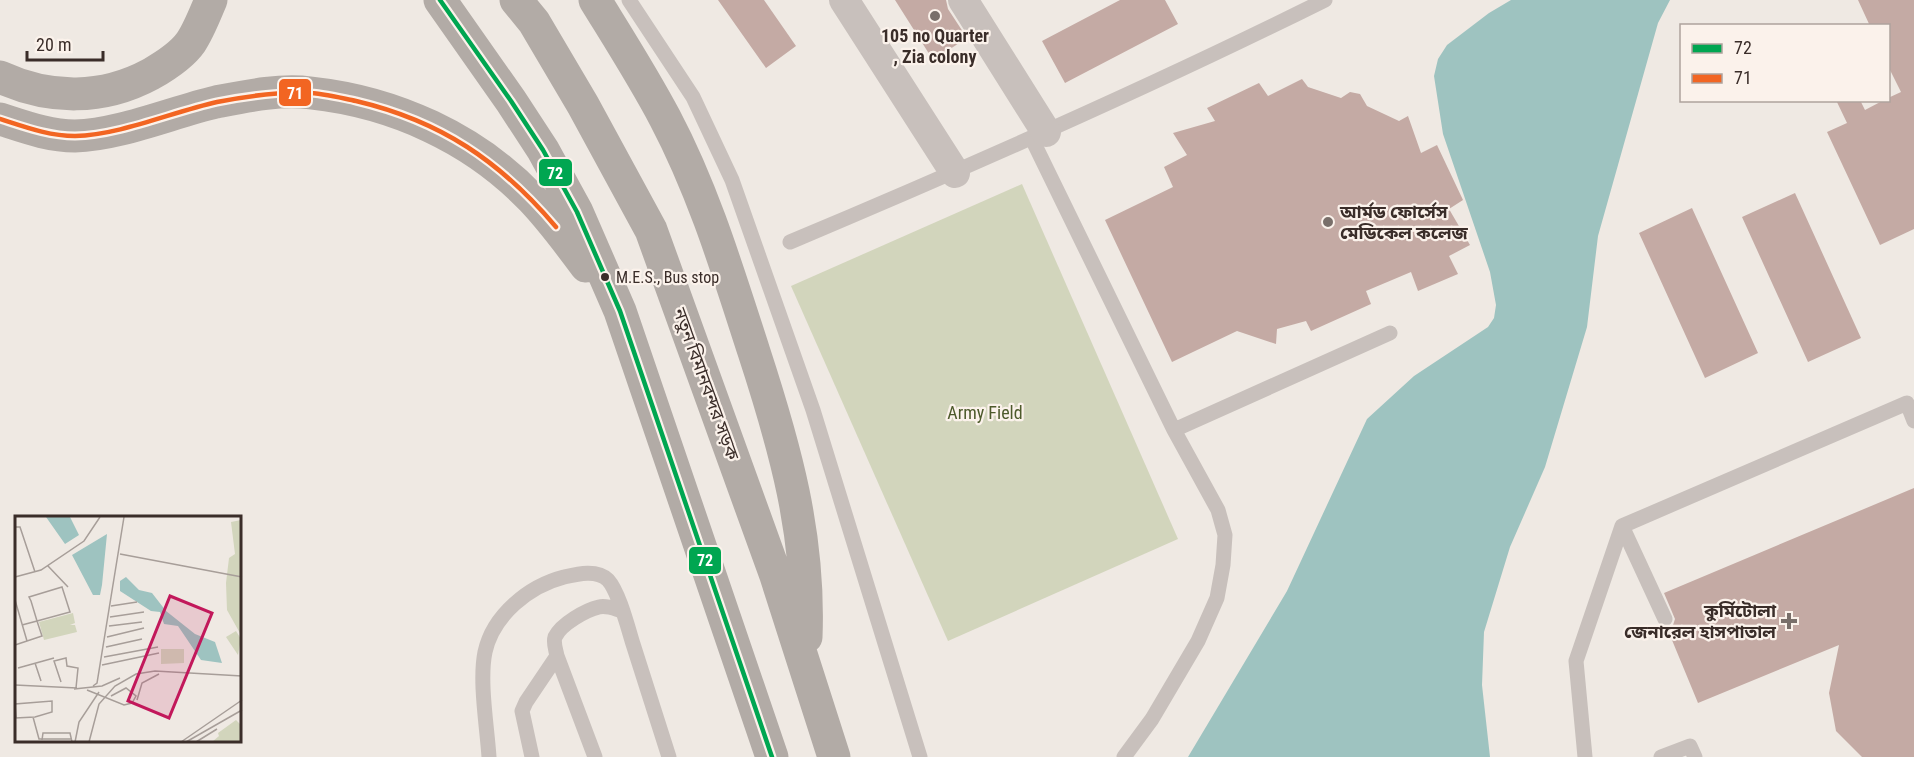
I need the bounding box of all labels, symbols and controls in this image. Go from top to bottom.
marker: 105 no Quarter , Zia colony [928,9,942,23]
scale bar [27,24,104,62]
legend [1680,24,1890,102]
place label: 105 no Quarter , Zia colony [881,25,989,67]
text: 20 m [36,34,71,55]
text: 72 [1734,37,1752,58]
text: 71 [1734,67,1752,88]
line badge: 71 [278,78,312,107]
text: 71 [287,84,303,103]
line badge: 72 [538,158,573,187]
text: 72 [547,164,563,183]
place label: আর্মড ফোর্সেস মেডিকেল কলেজ [1339,201,1469,243]
marker: আর্মড ফোর্সেস মেডিকেল কলেজ [1321,215,1335,229]
place label: M.E.S., Bus stop [616,268,719,287]
marker: M.E.S., Bus stop [599,271,611,283]
street label: নতুন বিমানবন্দর সড়ক [668,304,744,463]
park label: Army Field [947,402,1023,423]
inset map [15,516,242,742]
line badge: 72 [688,546,722,575]
text: 72 [697,551,713,570]
place label: কুর্মিটোলা জেনারেল হাসপাতাল [1624,600,1777,642]
marker: কুর্মিটোলা জেনারেল হাসপাতাল [1780,612,1798,630]

